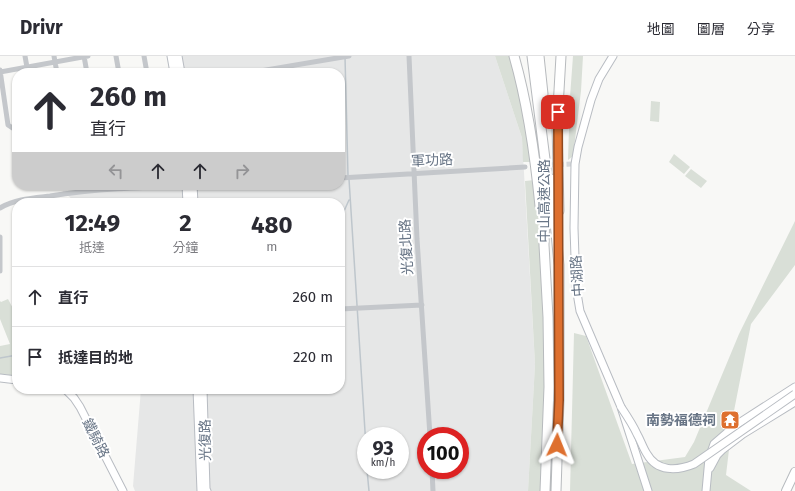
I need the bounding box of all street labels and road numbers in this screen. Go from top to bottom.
street label: 軍功路 [411,151,453,170]
street label: 中山高速公路 [536,159,553,243]
street label: 光復北路 [397,219,416,275]
street label: 中湖路 [568,254,587,298]
street label: 鐵騎路 [78,416,113,461]
street label: 光復路 [197,419,214,461]

